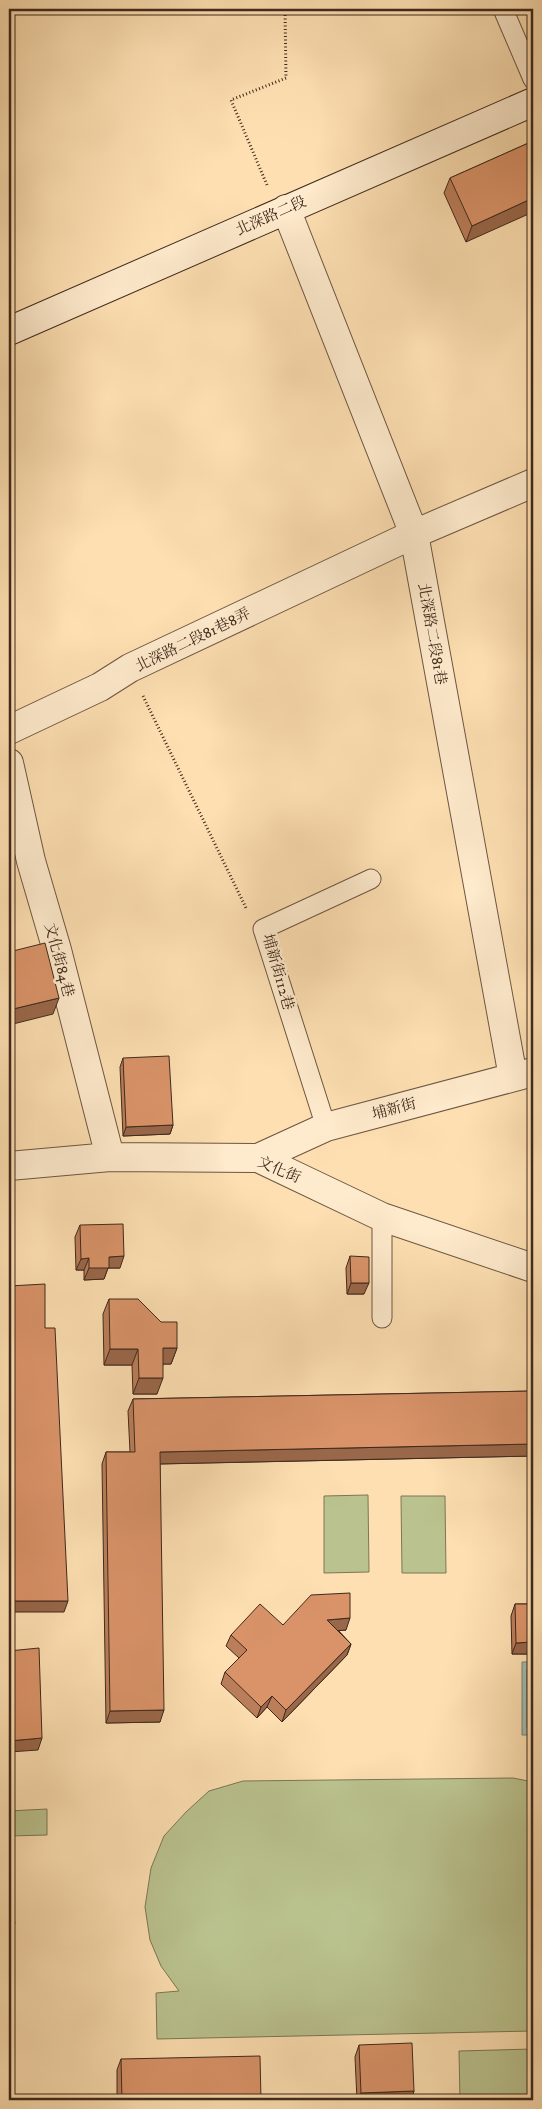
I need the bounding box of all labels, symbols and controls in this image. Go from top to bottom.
street label: 北深路二段 [233,192,309,240]
street label: 北深路二段81巷 [414,582,450,686]
street label: 北深路二段81巷8弄 [132,604,254,676]
street label: 文化街84巷 [40,921,78,999]
street label: 埔新街112巷 [258,932,298,1012]
street label: 埔新街 [370,1094,418,1124]
street label: 文化街 [255,1152,303,1188]

